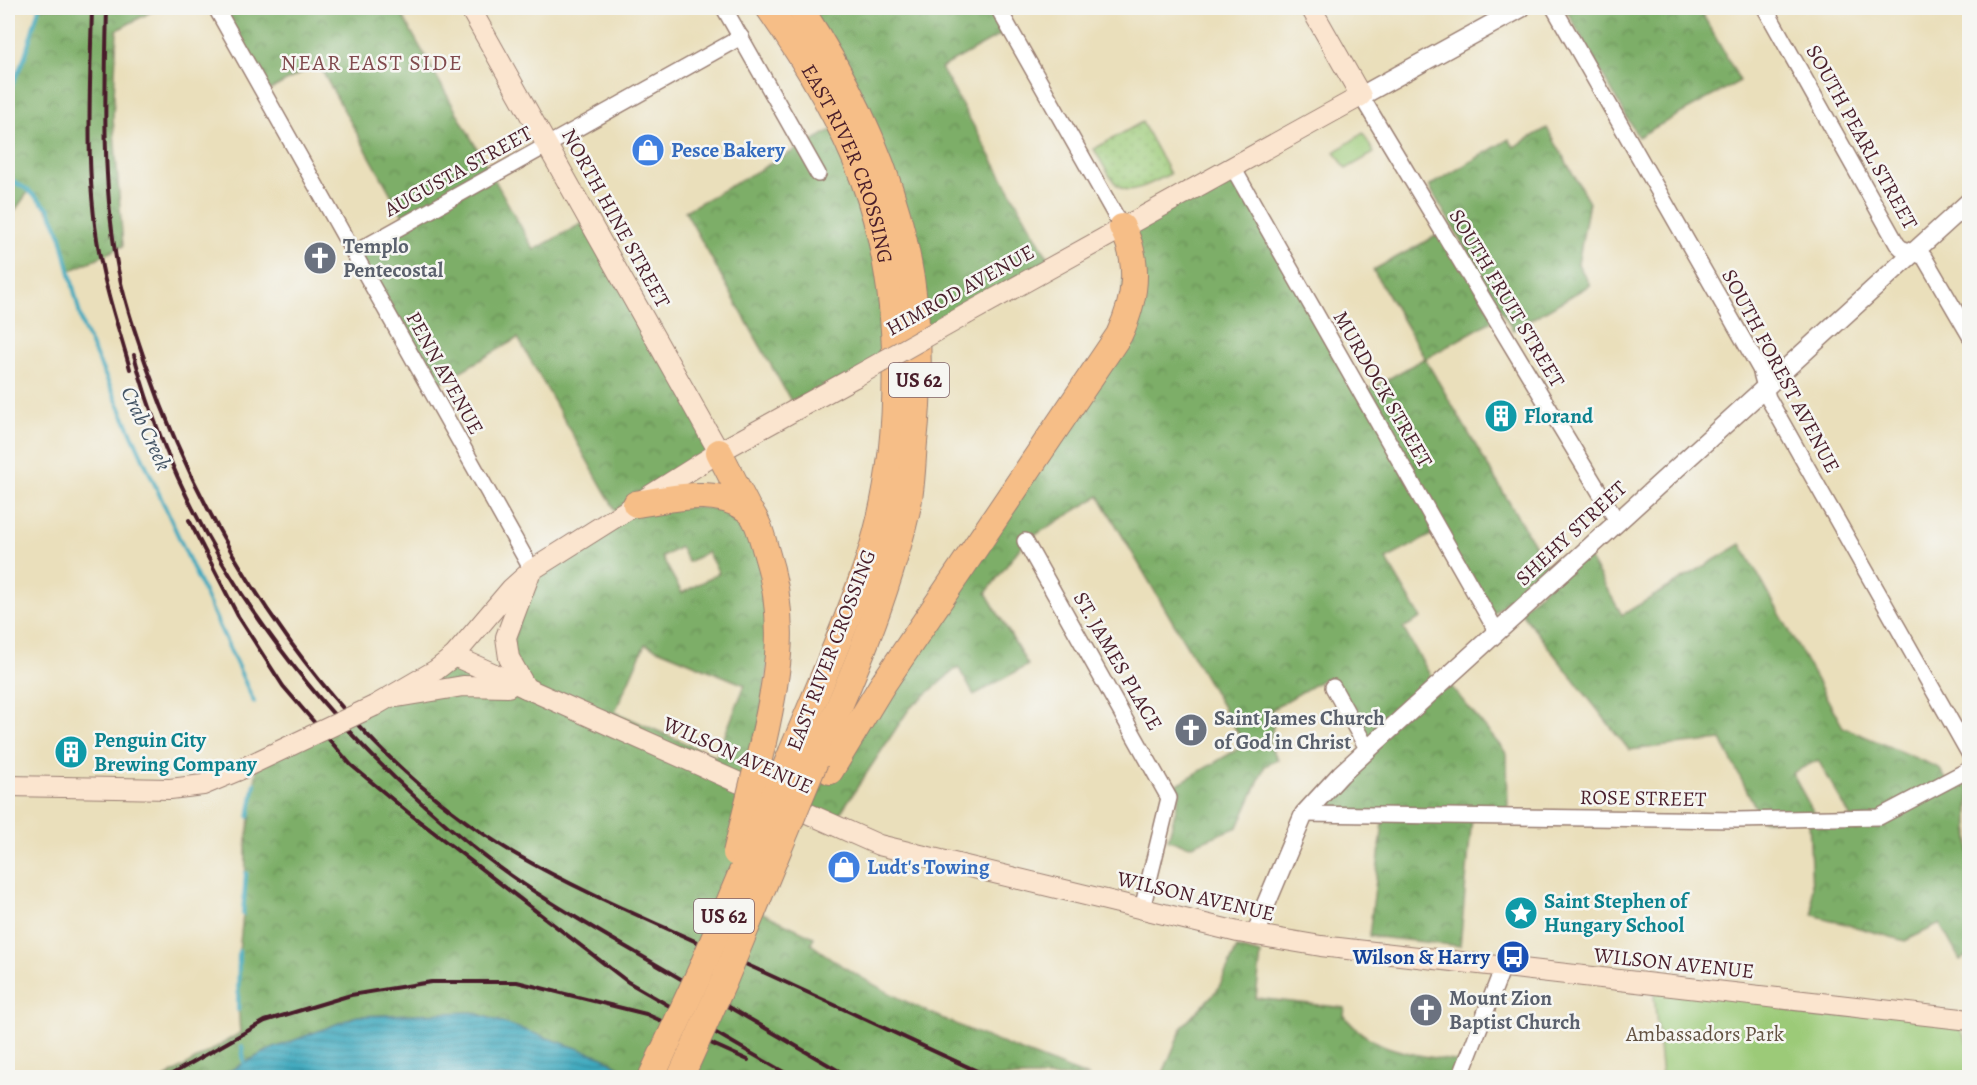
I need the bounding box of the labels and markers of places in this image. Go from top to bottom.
shop icon: Pesce Bakery [630,132,666,168]
place label: Pesce Bakery [671,136,786,164]
place label: Templo Pentecostal [343,232,444,284]
church icon: Templo Pentecostal [302,240,338,276]
building icon: Florand [1483,398,1519,434]
place label: Florand [1524,402,1594,430]
place label: Saint James Church of God in Christ [1214,704,1385,756]
church icon: Saint James Church of God in Christ [1173,712,1209,748]
place label: Penguin City Brewing Company [94,726,258,778]
building icon: Penguin City Brewing Company [53,734,89,770]
shop icon: Ludt's Towing [826,849,862,885]
place label: Ludt's Towing [867,853,990,881]
place label: Saint Stephen of Hungary School [1544,887,1690,939]
place icon: Saint Stephen of Hungary School [1503,895,1539,931]
bus stop icon: Wilson & Harry [1495,939,1531,975]
place label: Wilson & Harry [1352,943,1491,971]
place label: Mount Zion Baptist Church [1449,984,1581,1036]
church icon: Mount Zion Baptist Church [1408,992,1444,1028]

